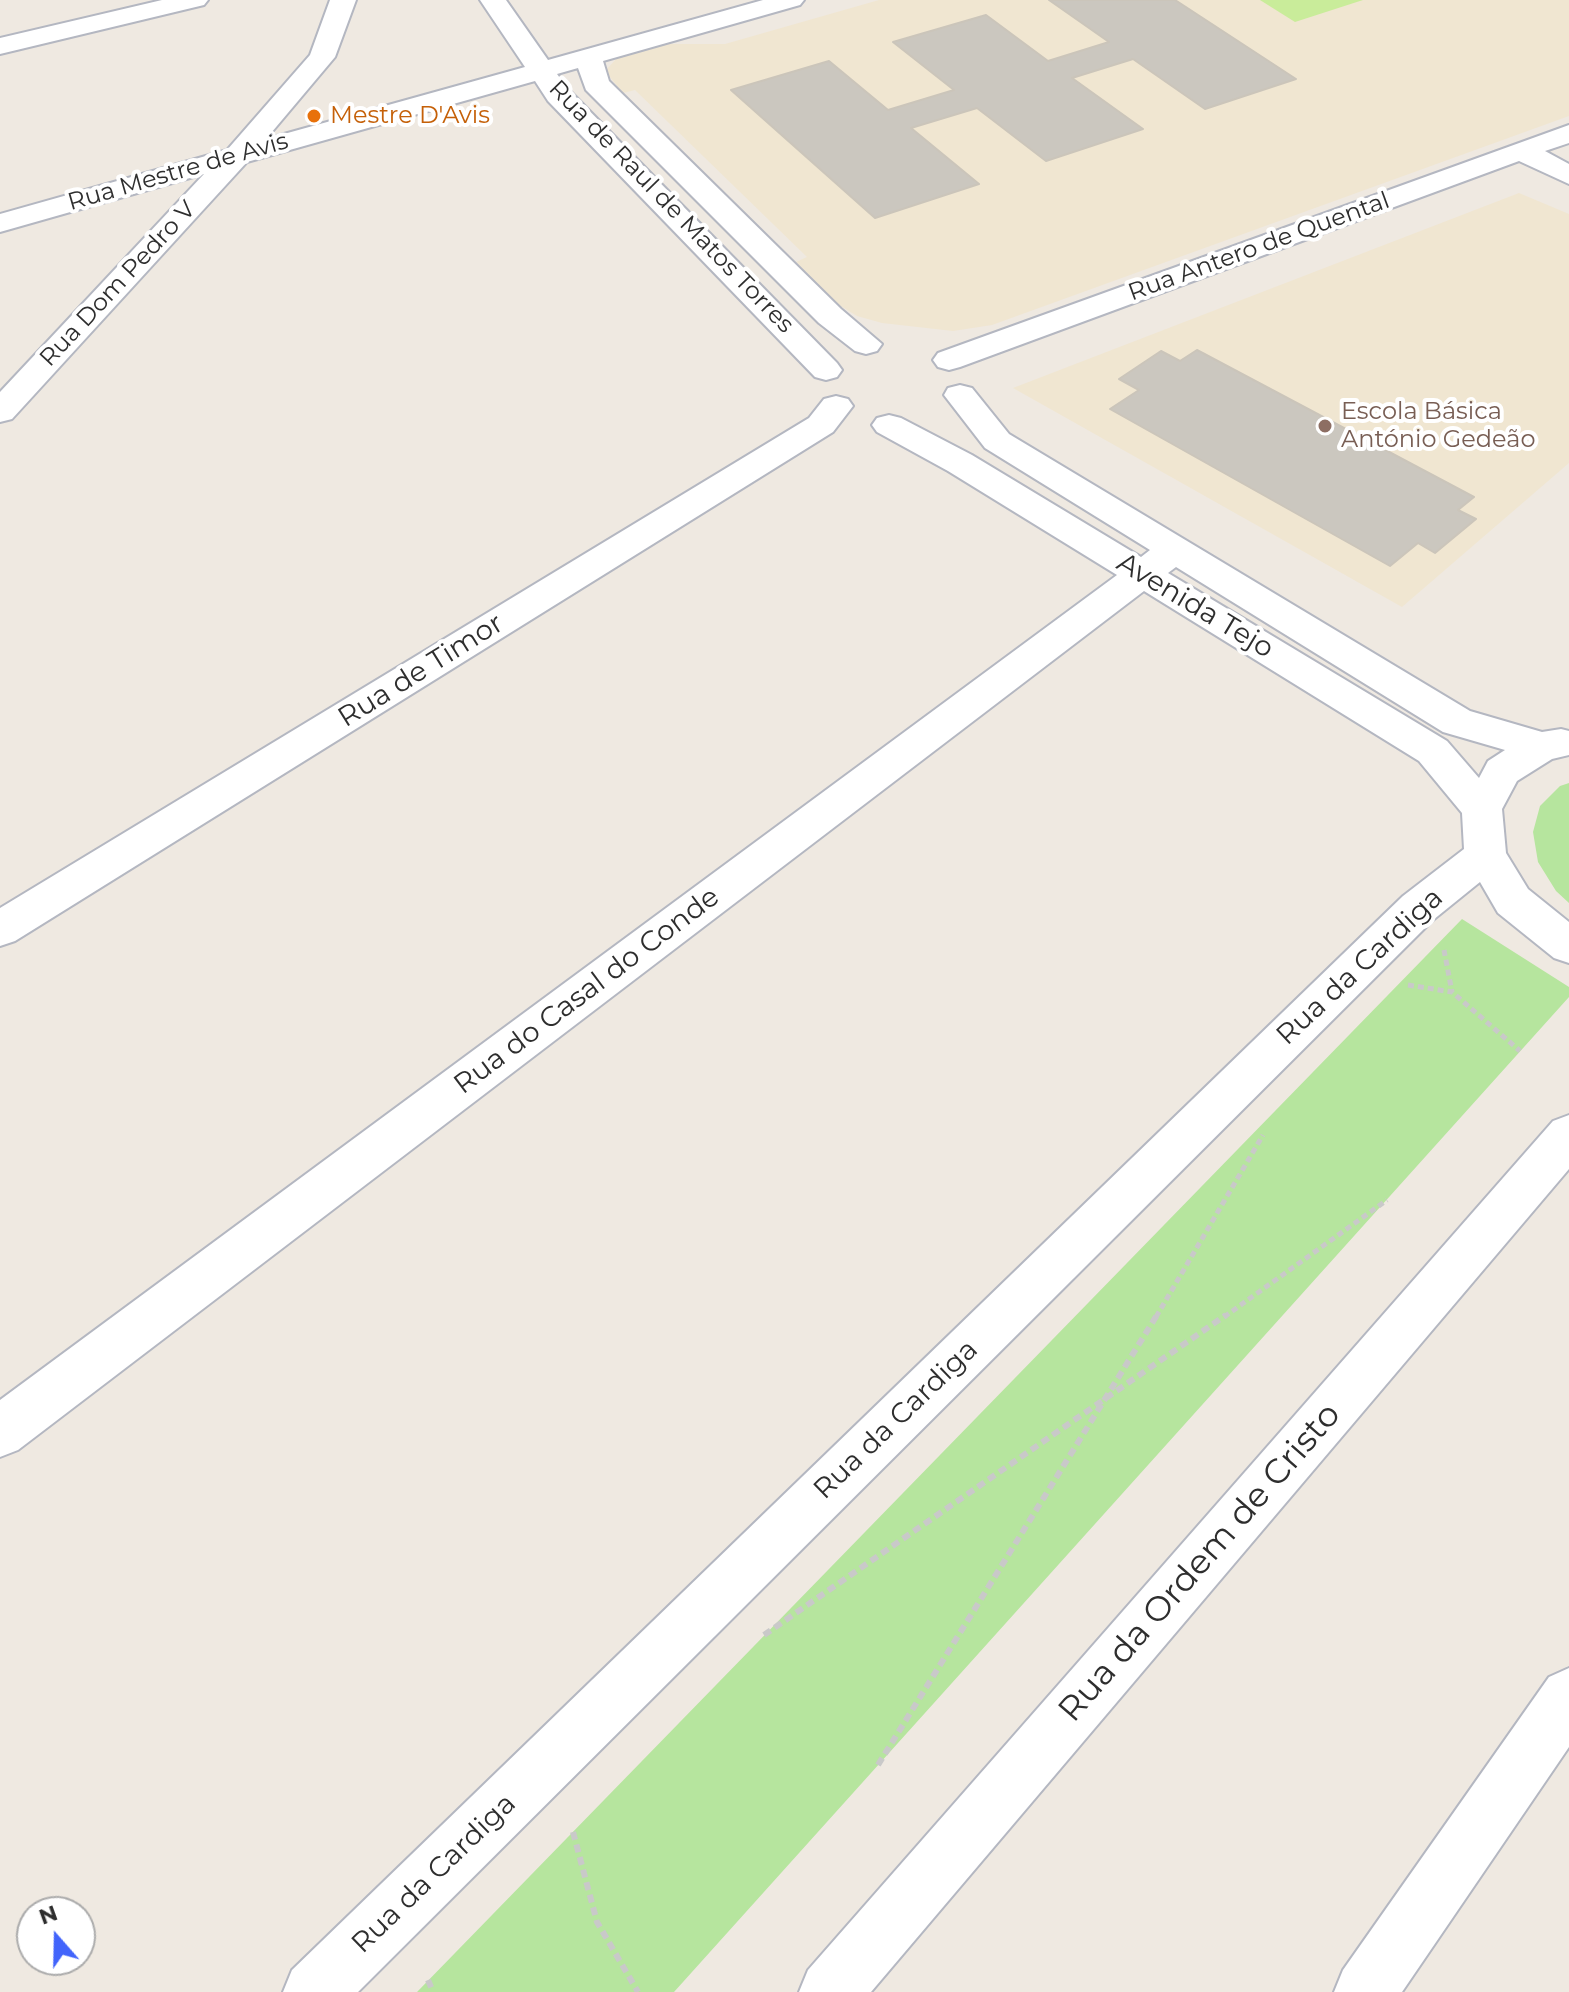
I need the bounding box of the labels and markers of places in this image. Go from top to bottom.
place label: Mestre D'Avis [330,102,490,130]
marker: Mestre D'Avis [305,107,323,125]
place label: Escola Básica António Gedeão [1341,398,1535,454]
marker: Escola Básica António Gedeão [1316,417,1334,435]

